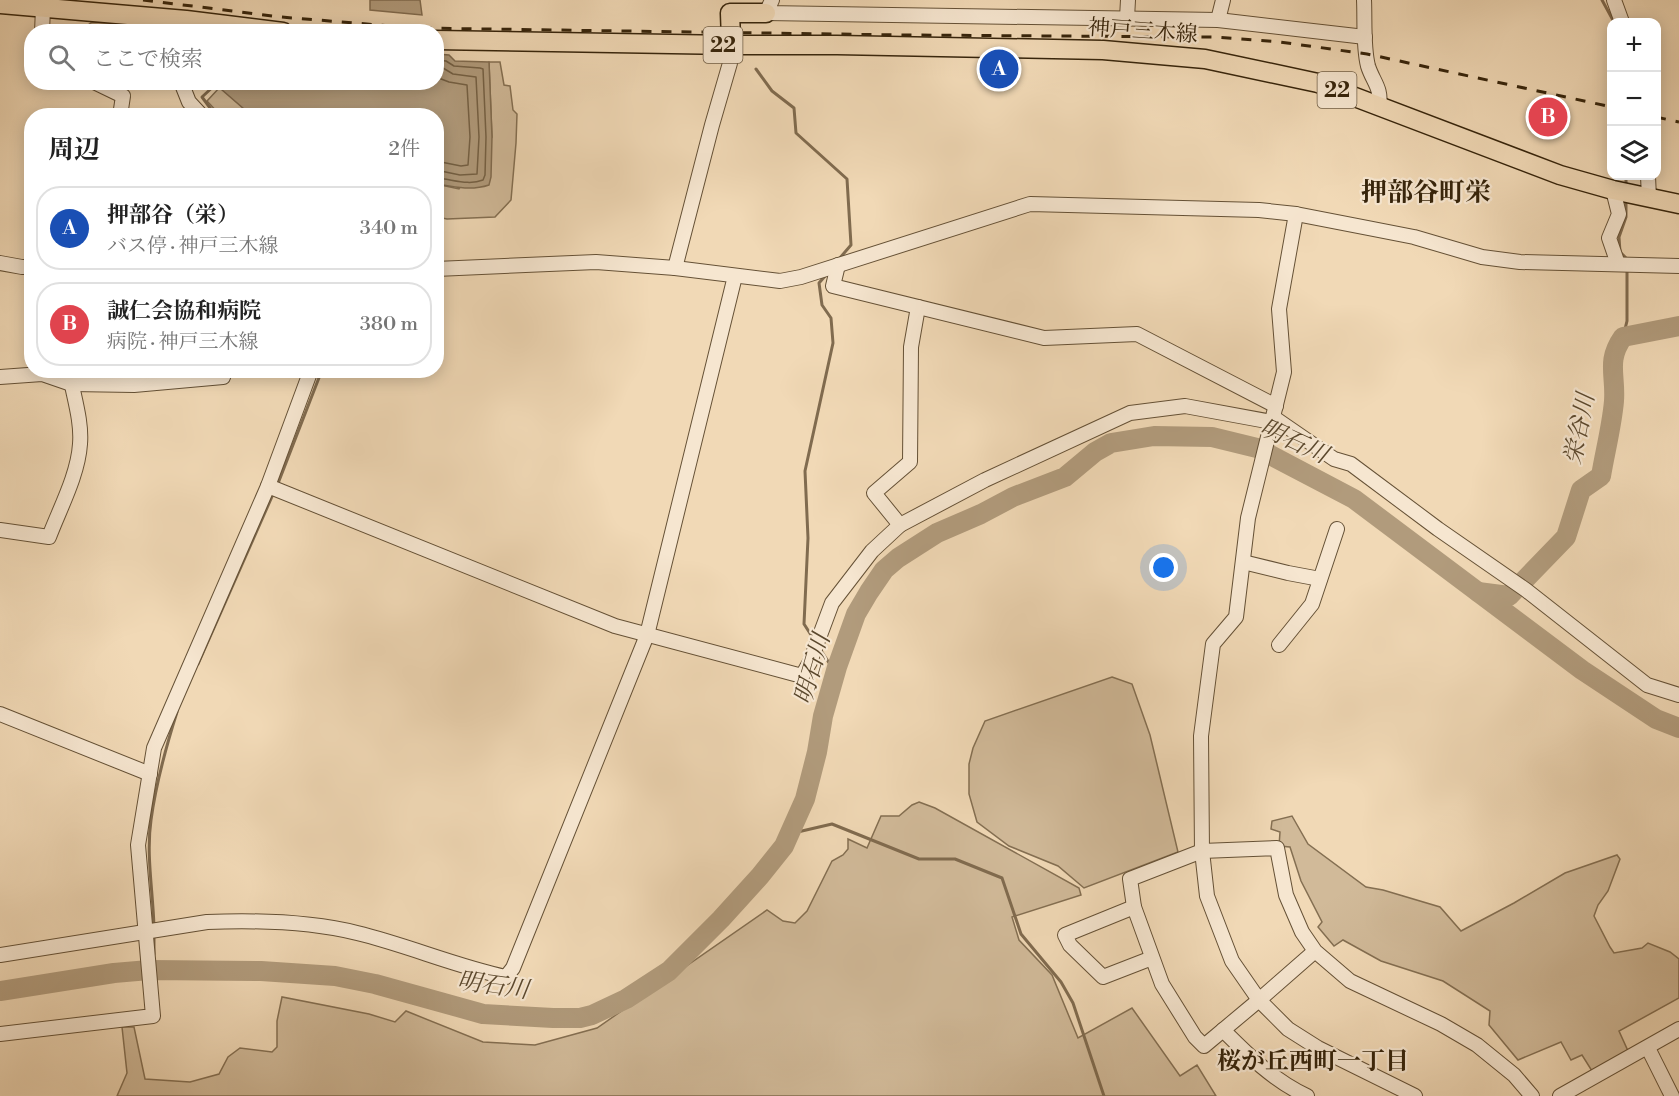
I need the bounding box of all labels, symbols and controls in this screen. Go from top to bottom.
street label: 神戸三木線 [1087,14,1199,49]
map controls [1607,18,1661,180]
button: + [1607,18,1661,72]
search box [24,24,444,90]
road number: 22 [704,27,742,63]
icon: search [45,41,78,74]
text: ここで検索 [93,46,203,73]
pin: A [980,46,1018,92]
road number: 22 [1318,72,1356,108]
button: − [1607,72,1661,126]
pin: B [1528,94,1568,140]
button: layers [1607,126,1661,180]
text: 周辺 [48,134,100,166]
text: 2件 [389,137,420,162]
district label: 押部谷町栄 [1361,177,1491,209]
text: 押部谷（栄） [107,202,239,229]
text: A [62,216,77,241]
text: 340 m [360,216,418,241]
text: バス停 · 神戸三木線 [107,234,279,259]
text: 誠仁会協和病院 [107,298,261,325]
text: B [62,312,77,337]
text: 380 m [360,312,418,337]
text: 病院 · 神戸三木線 [107,330,259,355]
water label: 栄谷川 [1558,388,1602,467]
water label: 明石川 [1255,413,1335,472]
your location [1149,553,1178,582]
water label: 明石川 [789,628,838,708]
water label: 明石川 [455,966,534,1006]
district label: 桜が丘西町一丁目 [1217,1047,1409,1077]

